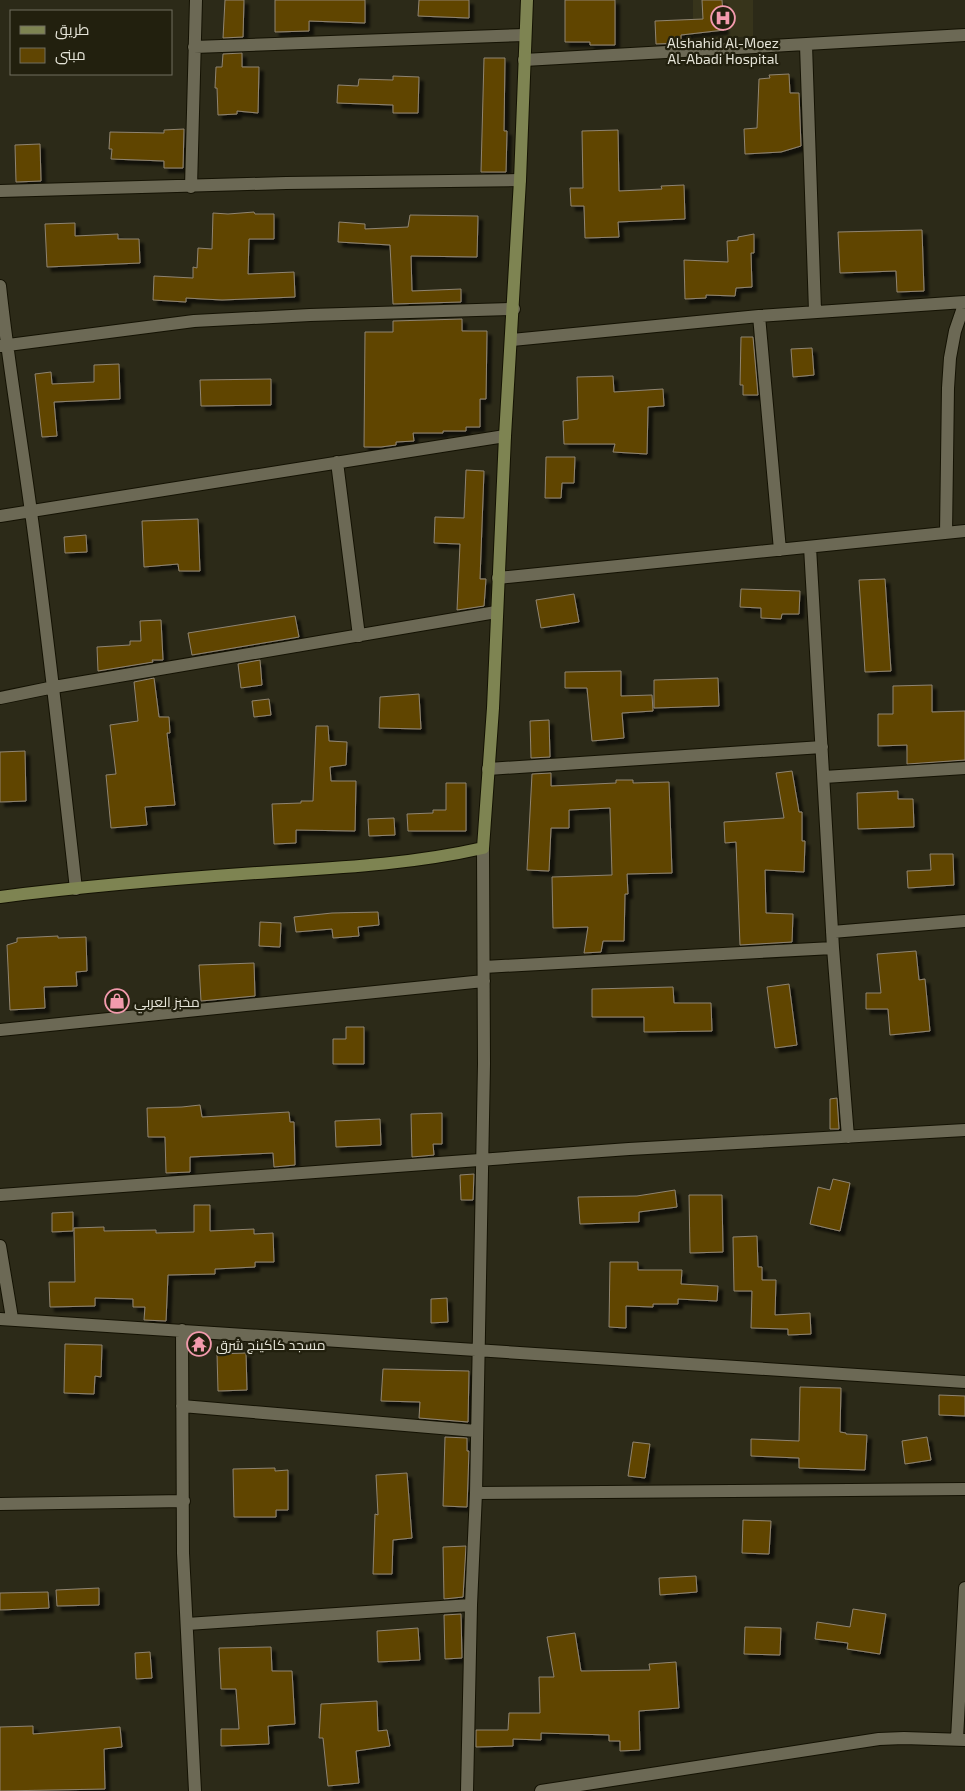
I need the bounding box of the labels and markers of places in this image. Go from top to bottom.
hospital icon: Alshahid Al-Moez Al-Abadi Hospital [710,5,736,31]
place label: Alshahid Al-Moez Al-Abadi Hospital [667,34,779,67]
shop icon: مخبز العربي [104,988,130,1014]
place label: مخبز العربي [134,993,200,1014]
temple icon: مسجد كاكينج شرق [186,1331,212,1357]
place label: مسجد كاكينج شرق [216,1336,325,1354]

